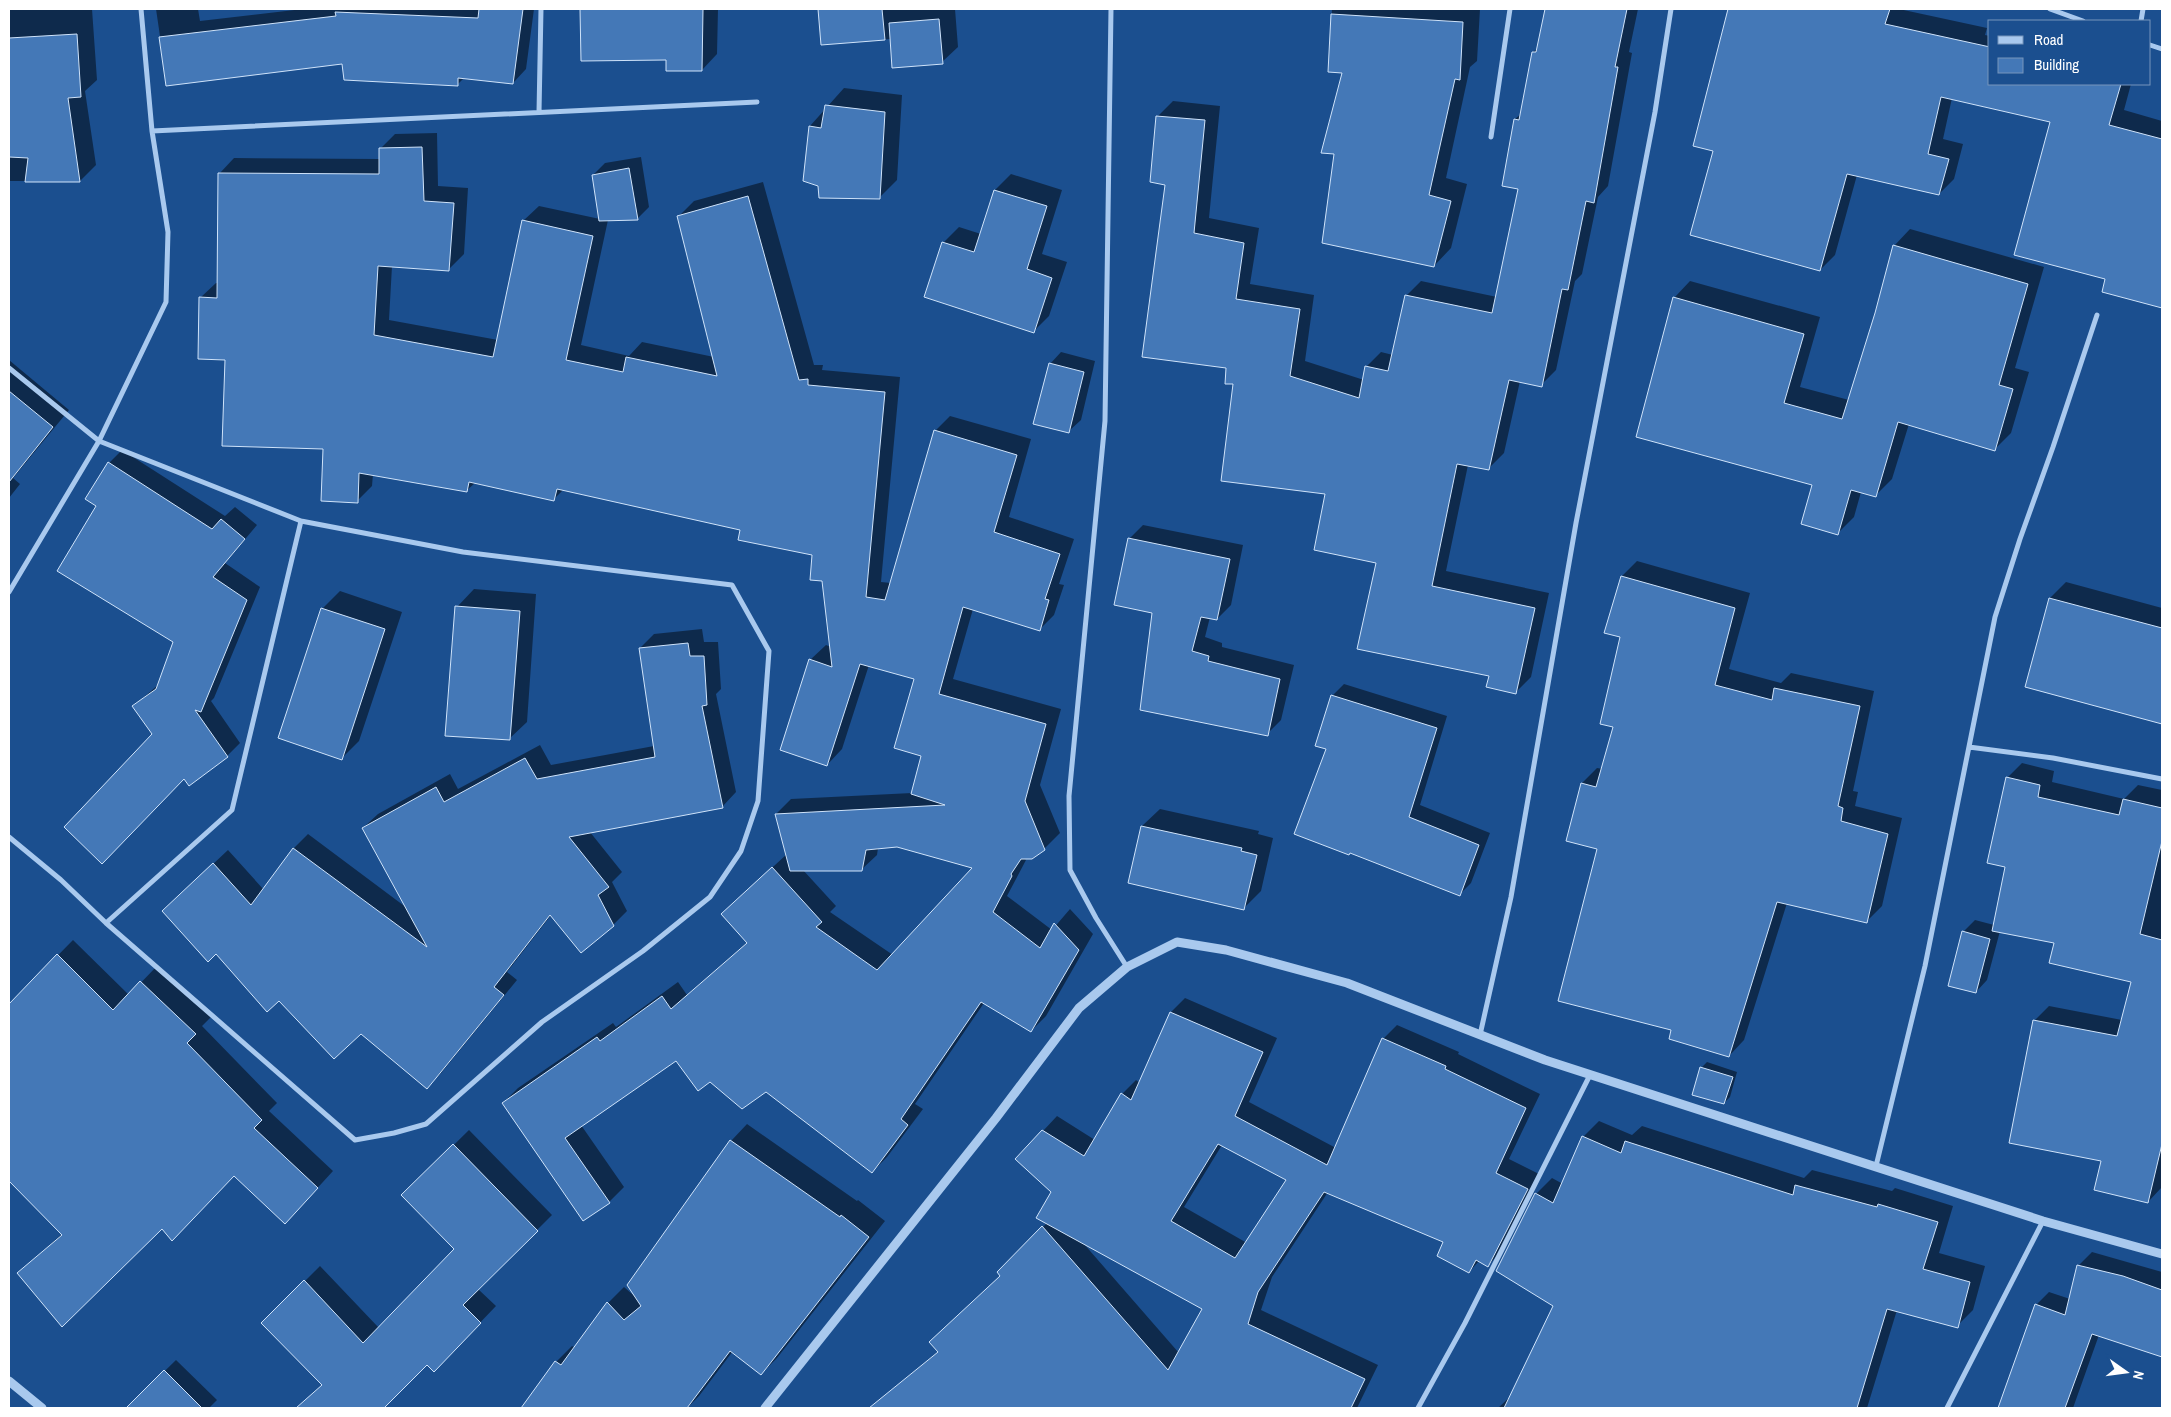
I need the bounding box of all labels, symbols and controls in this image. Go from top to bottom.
legend [1988,20,2151,85]
text: Road [2034,29,2063,50]
text: Building [2034,54,2079,75]
north arrow [2101,1347,2151,1397]
text: N [2129,1369,2148,1381]

